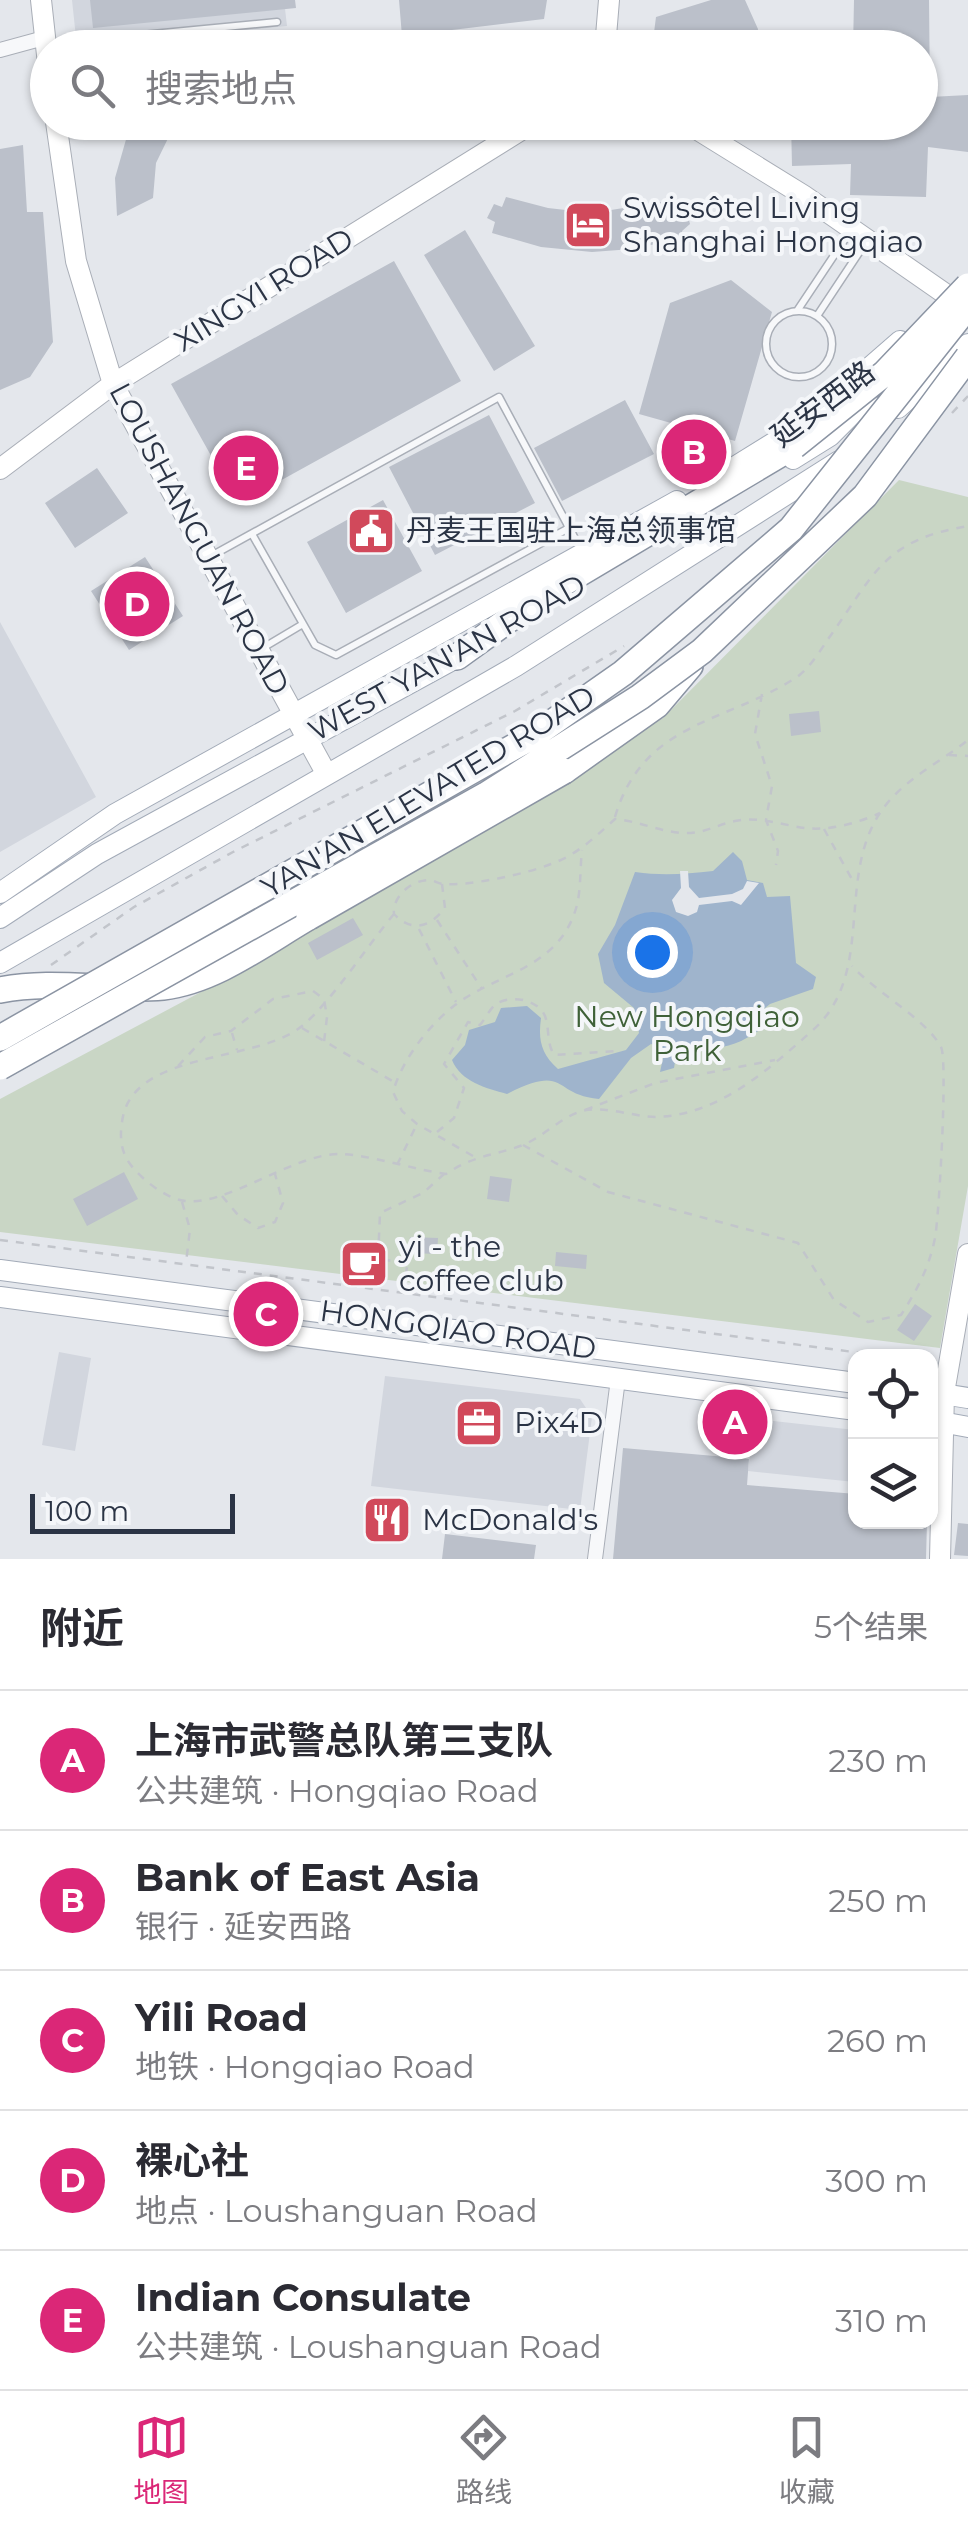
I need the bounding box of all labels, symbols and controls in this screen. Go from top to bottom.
search box [30,30,938,140]
icon: search [65,58,120,113]
text: 搜索地点 [145,65,297,112]
place label: Swissôtel Living Shanghai Hongqiao [623,189,923,260]
hotel icon: Swissôtel Living Shanghai Hongqiao [562,199,614,251]
street label: XINGYI ROAD [167,220,360,359]
street label: 延安西路 [764,353,882,454]
street label: LOUSHANGUAN ROAD [101,377,297,701]
pin: B [662,414,726,490]
pin: E [214,430,278,506]
public building icon: 丹麦王国驻上海总领事馆 [345,505,397,557]
place label: 丹麦王国驻上海总领事馆 [406,512,736,549]
pin: D [104,566,170,642]
street label: WEST YAN'AN ROAD [302,566,592,749]
street label: YAN'AN ELEVATED ROAD [254,677,601,906]
your location [627,927,678,978]
park label: New Hongqiao Park [574,998,800,1069]
place label: yi - the coffee club [398,1228,564,1299]
cafe icon: yi - the coffee club [338,1238,390,1290]
pin: C [234,1276,298,1352]
street label: HONGQIAO ROAD [318,1292,599,1367]
map controls [848,1349,938,1529]
button: locate [848,1349,938,1439]
pin: A [702,1384,768,1460]
office icon: Pix4D [453,1397,505,1449]
place label: Pix4D [514,1404,603,1441]
button: layers [848,1439,938,1529]
scale bar [30,1489,235,1534]
text: 100 m [45,1494,129,1528]
restaurant icon: McDonald's [361,1494,413,1546]
place label: McDonald's [422,1501,598,1538]
text: 附近 [40,1602,124,1654]
text: 5个结果 [814,1607,928,1646]
text: 上海市武警总队第三支队 [135,1717,553,1764]
text: A [60,1741,85,1780]
text: 230 m [828,1741,928,1780]
text: 公共建筑 · Hongqiao Road [135,1771,539,1810]
text: Bank of East Asia [135,1854,480,1901]
text: B [60,1881,85,1920]
text: 250 m [828,1881,928,1920]
text: 银行 · 延安西路 [135,1907,352,1946]
text: Yili Road [135,1994,308,2041]
text: C [61,2021,84,2060]
text: 260 m [827,2021,928,2060]
text: 地铁 · Hongqiao Road [135,2047,475,2086]
text: 裸心社 [135,2137,249,2184]
text: D [59,2161,86,2200]
text: 300 m [825,2161,928,2200]
text: 地点 · Loushanguan Road [135,2191,538,2230]
text: Indian Consulate [135,2274,471,2321]
text: E [62,2301,83,2340]
text: 310 m [835,2301,928,2340]
text: 公共建筑 · Loushanguan Road [135,2327,602,2366]
tab: 地图 [133,2410,189,2510]
tab: 路线 [456,2410,512,2510]
tab: 收藏 [779,2410,835,2510]

